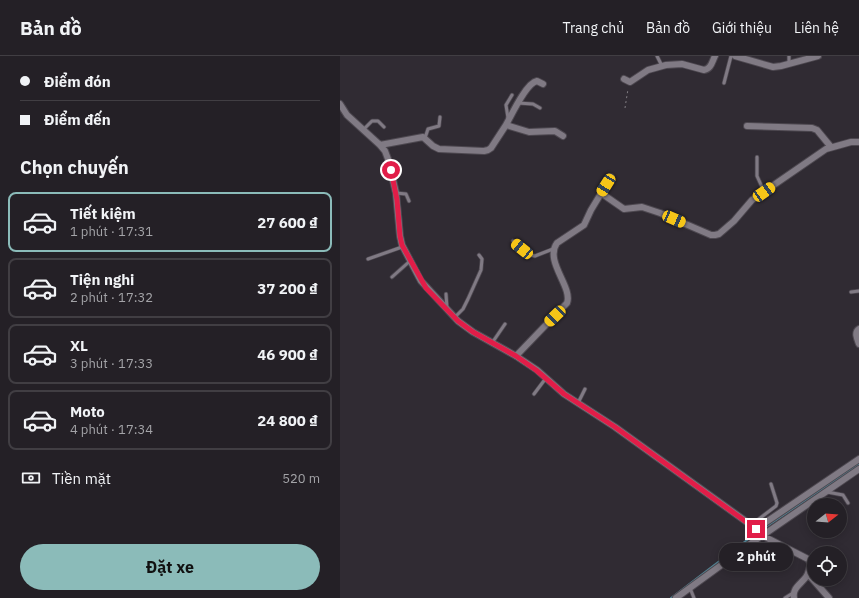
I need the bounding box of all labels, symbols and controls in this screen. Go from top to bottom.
text: Bản đồ [20,16,82,40]
text: Trang chủ [563,19,624,37]
text: Bản đồ [646,19,690,37]
text: Giới thiệu [712,19,772,37]
text: Liên hệ [794,19,839,37]
text: Điểm đón [44,72,111,91]
text: Điểm đến [44,110,111,129]
text: Chọn chuyến [20,156,129,179]
route start [382,161,400,179]
car [595,172,617,198]
car [751,180,777,204]
icon: car [22,204,58,240]
text: Tiết kiệm [70,204,136,223]
car [661,209,687,229]
text: 27 600 ₫ [257,213,318,232]
text: 1 phút · 17:31 [70,223,153,240]
car [509,237,535,261]
icon: car [22,270,58,306]
text: Tiện nghi [70,270,134,289]
text: 37 200 ₫ [257,279,318,298]
text: 2 phút · 17:32 [70,289,153,306]
car [542,303,568,329]
icon: car [22,336,58,372]
text: XL [70,336,88,355]
text: 46 900 ₫ [257,345,318,364]
text: 3 phút · 17:33 [70,355,153,372]
icon: car [22,402,58,438]
text: Moto [70,402,105,421]
text: 24 800 ₫ [257,411,318,430]
text: 4 phút · 17:34 [70,421,153,438]
icon: cash [20,467,42,489]
text: Tiền mặt [52,469,111,488]
text: 520 m [282,470,320,487]
north arrow [807,498,847,538]
map controls [807,498,847,586]
route end [747,520,765,538]
callout: 2 phút [719,543,793,571]
button: Đặt xe [20,544,320,590]
button: locate [807,546,847,586]
text: 2 phút [736,548,776,565]

